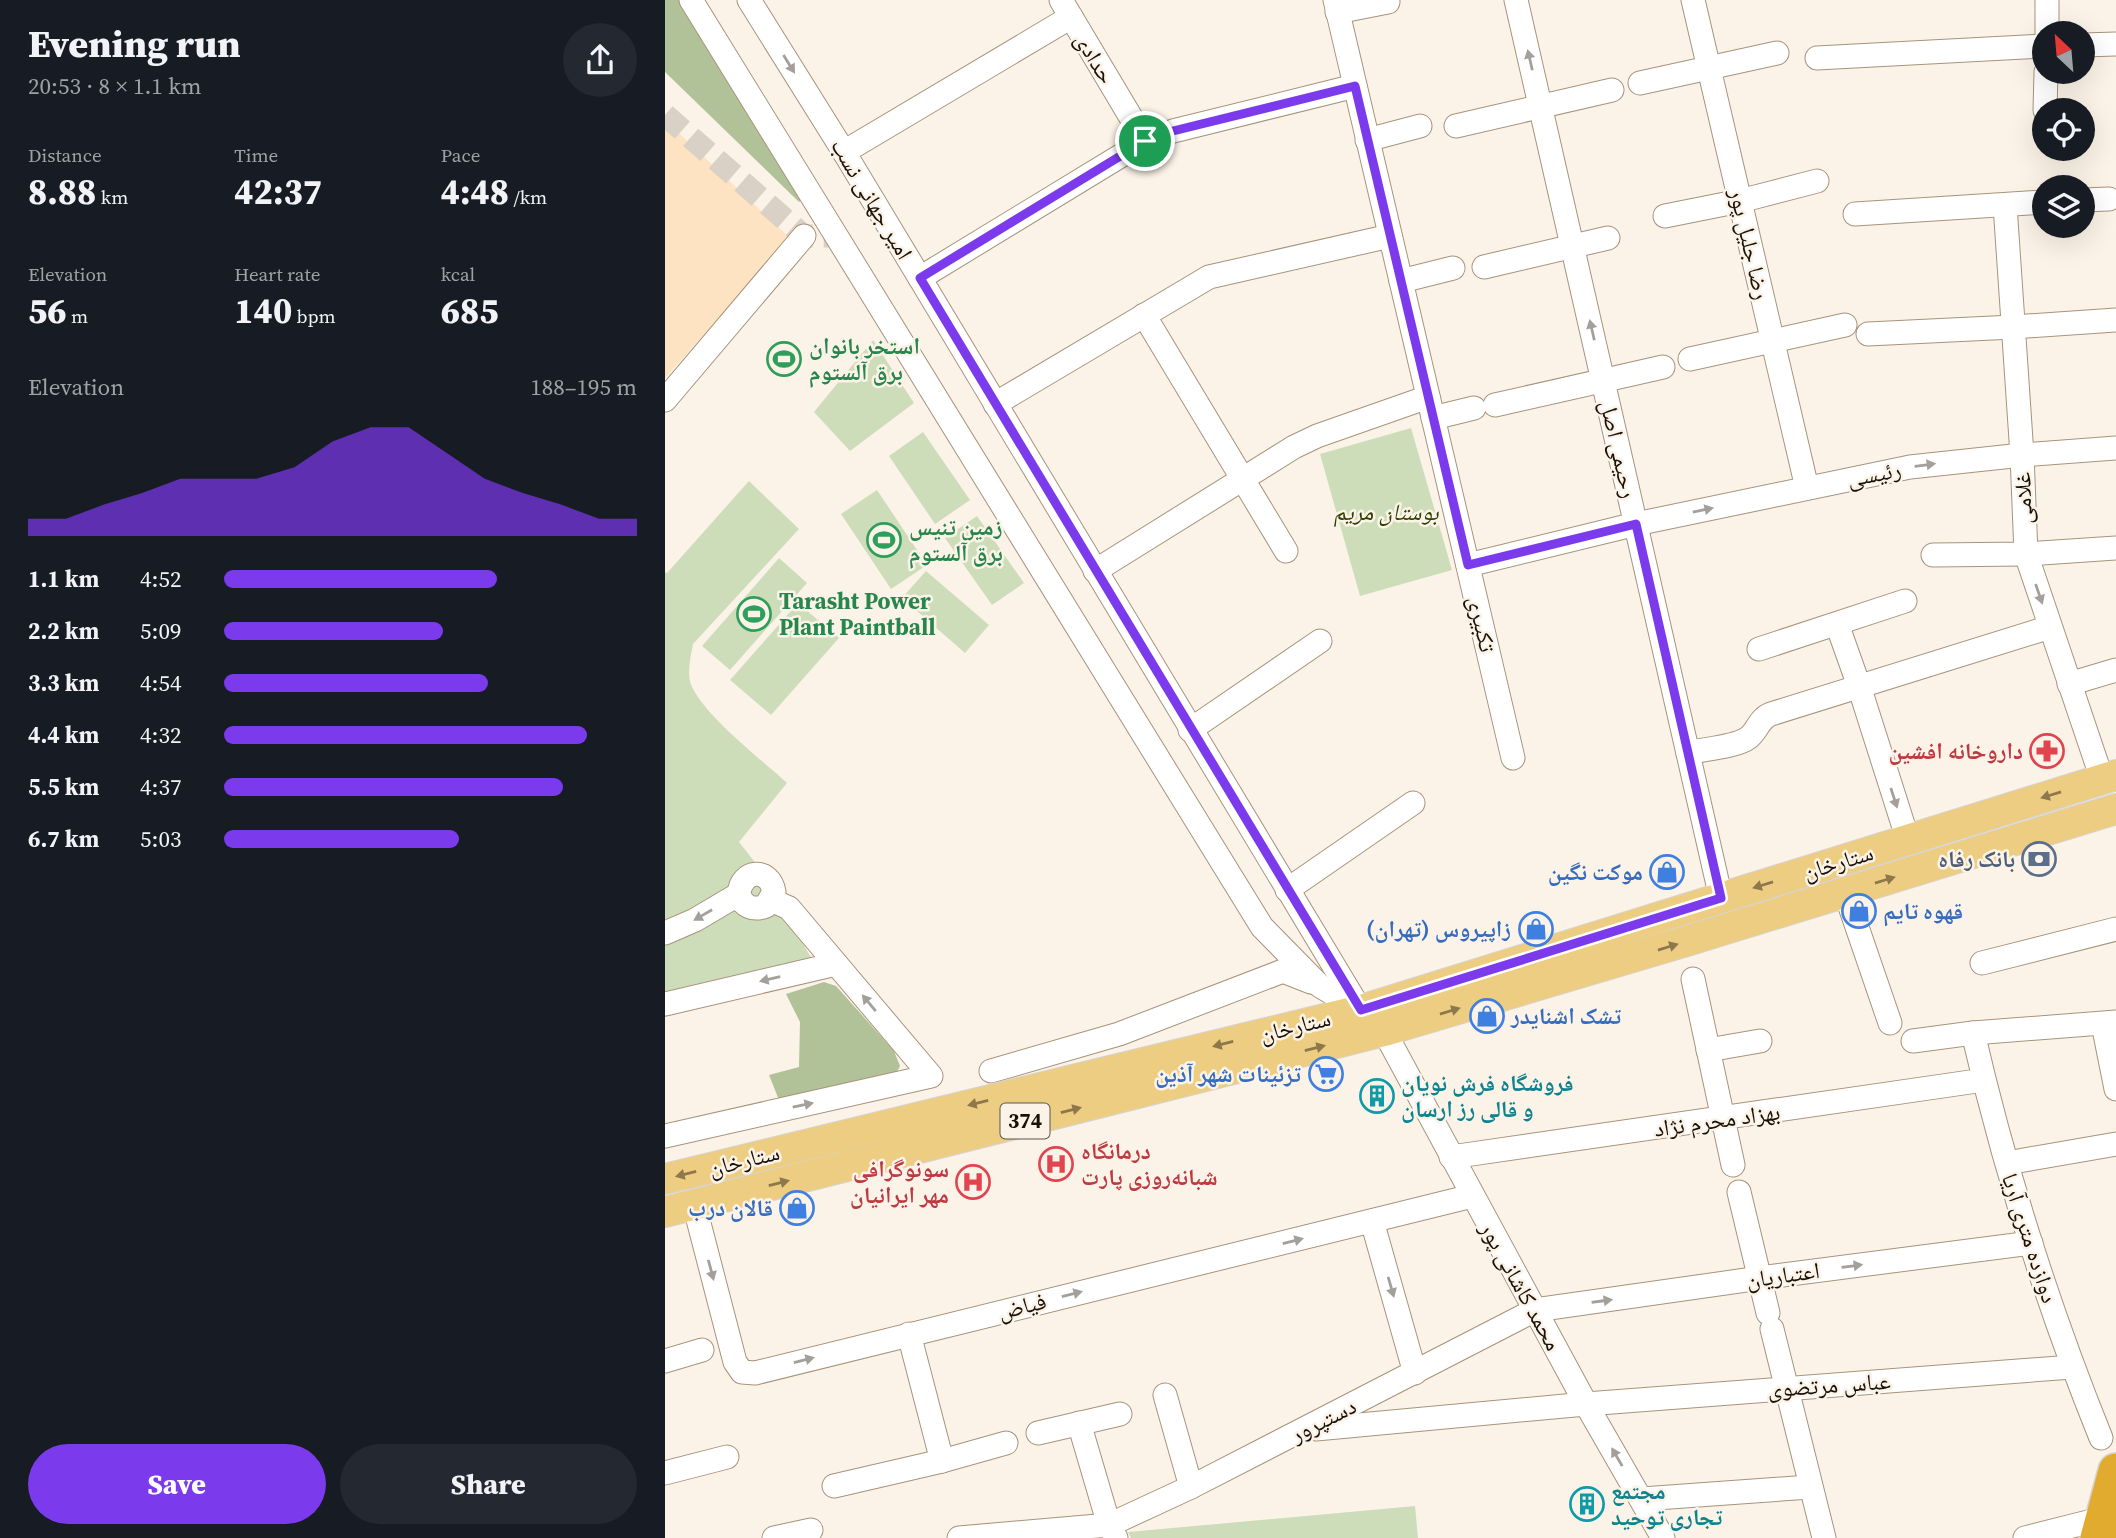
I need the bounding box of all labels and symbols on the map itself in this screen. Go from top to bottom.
north arrow [2032,21,2095,84]
street label: حدادی [1067,26,1123,90]
one-way arrow [1524,49,1535,71]
one-way arrow [783,54,796,73]
pin [1115,111,1175,171]
street label: امیر جهانی نسب [823,132,921,266]
street label: رضا جلیل پور [1721,184,1778,303]
one-way arrow [1586,319,1597,341]
place label: استخر بانوان برق آلستوم [809,330,920,388]
sports icon: استخر بانوان برق آلستوم [765,340,803,378]
street label: رحیمی اصل [1592,397,1646,501]
street label: رئیسی [1844,453,1904,495]
one-way arrow [1915,459,1937,470]
street label: غلامی [2006,471,2040,525]
park label: بوستان مریم [1334,496,1439,528]
one-way arrow [1692,505,1714,516]
place label: زمین تنیس برق آلستوم [909,511,1003,569]
sports icon: زمین تنیس برق آلستوم [865,521,903,559]
one-way arrow [2034,584,2045,605]
place label: Tarasht Power Plant Paintball [779,585,936,643]
street label: تکبیری [1460,593,1504,656]
sports icon: Tarasht Power Plant Paintball [735,595,773,633]
pharmacy icon: داروخانه افشین [2028,732,2066,770]
place label: داروخانه افشین [1888,735,2023,767]
one-way arrow [1890,787,1900,808]
one-way arrow [2040,791,2061,801]
street label: ستارخان [1799,836,1877,888]
bank icon: بانک رفاه [2020,840,2058,878]
place label: بانک رفاه [1938,843,2015,875]
shop icon: موکت نگین [1648,853,1686,891]
place label: موکت نگین [1548,856,1643,888]
one-way arrow [1875,874,1896,884]
one-way arrow [1753,880,1774,890]
shop icon: قهوه تایم [1840,892,1878,930]
place label: قهوه تایم [1883,895,1963,927]
one-way arrow [694,909,713,921]
shop icon: زاپیروس (تهران) [1517,910,1555,948]
place label: زاپیروس (تهران) [1366,913,1511,945]
one-way arrow [1657,941,1678,951]
one-way arrow [758,974,780,985]
one-way arrow [861,994,877,1012]
shop icon: تشک اشنایدر [1468,997,1506,1035]
place label: تشک اشنایدر [1510,1000,1622,1032]
street label: ستارخان [1256,1002,1334,1050]
one-way arrow [1439,1006,1460,1016]
one-way arrow [1212,1039,1234,1050]
one-way arrow [1304,1042,1326,1053]
supermarket icon: تزئینات شهر آذین [1307,1055,1345,1093]
place label: تزئینات شهر آذین [1155,1058,1302,1090]
place label: فروشگاه فرش نویان و قالی رز ارسان [1401,1067,1574,1125]
building icon: فروشگاه فرش نویان و قالی رز ارسان [1358,1077,1396,1115]
street label: بهزاد محرم نژاد [1652,1095,1782,1145]
one-way arrow [967,1098,989,1109]
one-way arrow [792,1099,814,1110]
road number: 374 [1001,1104,1049,1138]
one-way arrow [1060,1104,1082,1115]
place label: درمانگاه شبانه‌روزی پارت [1081,1135,1218,1193]
street label: ستارخان [705,1136,783,1184]
hospital icon: درمانگاه شبانه‌روزی پارت [1037,1145,1075,1183]
place label: سونوگرافی مهر ایرانیان [850,1153,949,1211]
hospital icon: سونوگرافی مهر ایرانیان [954,1163,992,1201]
one-way arrow [675,1169,697,1180]
street label: دوازده متری آریا [1994,1169,2066,1307]
one-way arrow [768,1177,790,1188]
shop icon: قالان درب [778,1189,816,1227]
place label: قالان درب [688,1192,773,1224]
street label: محمد کاشانی پور [1472,1215,1570,1356]
one-way arrow [1282,1235,1304,1246]
street label: اعتباریان [1744,1254,1822,1296]
one-way arrow [706,1260,717,1282]
one-way arrow [1841,1261,1863,1272]
one-way arrow [1386,1277,1396,1298]
street label: فیاض [994,1285,1050,1327]
one-way arrow [1061,1288,1083,1299]
one-way arrow [1592,1295,1614,1306]
one-way arrow [793,1354,815,1365]
street label: عباس مرتضوی [1766,1365,1892,1405]
street label: دستپرور [1284,1390,1362,1451]
one-way arrow [1611,1448,1623,1467]
place label: مجتمع تجاری توحید [1611,1475,1723,1533]
building icon: مجتمع تجاری توحید [1568,1485,1606,1523]

